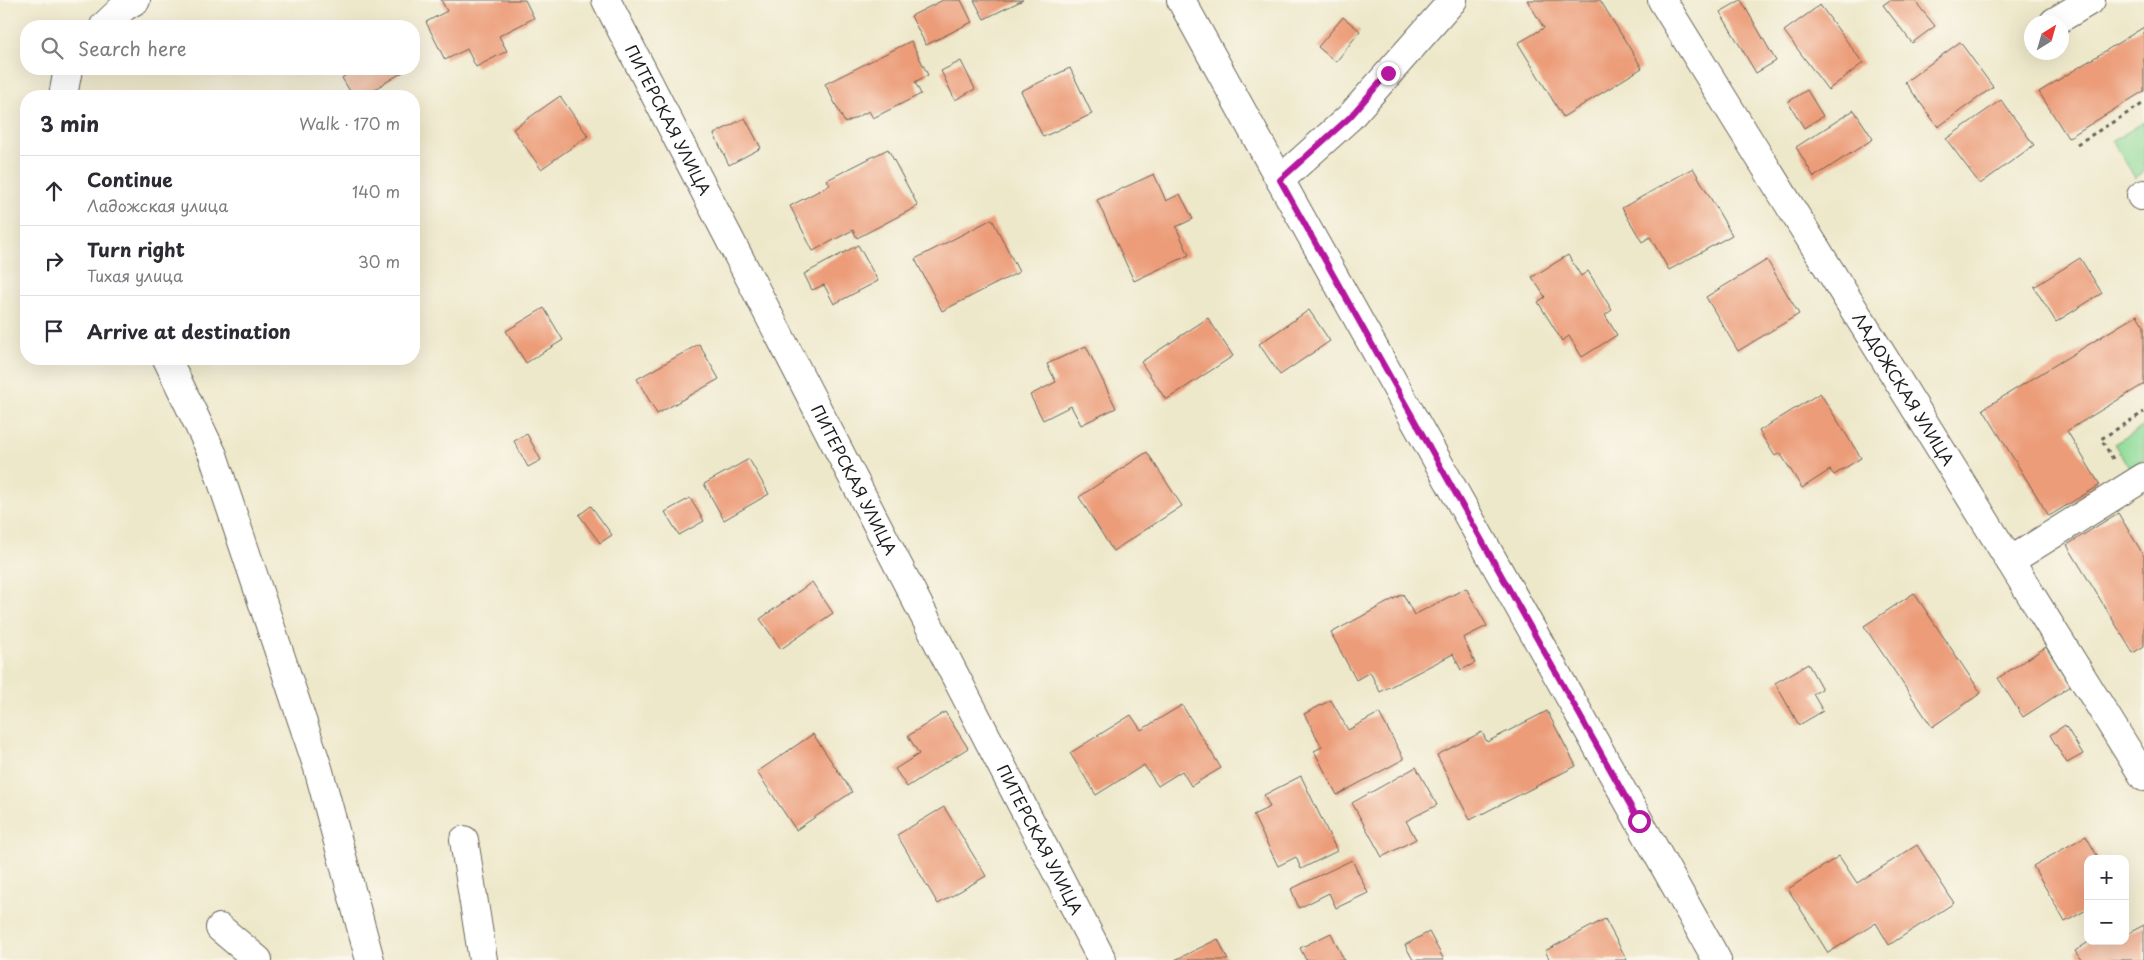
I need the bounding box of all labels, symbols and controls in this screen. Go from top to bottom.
north arrow [2024,15,2069,60]
search box [20,20,420,75]
icon: search [38,34,66,62]
text: Search here [78,34,187,62]
street label: ПИТЕРСКАЯ УЛИЦА [620,40,718,199]
route end [1377,62,1400,85]
text: 3 min [40,107,99,139]
text: Walk · 170 m [299,111,400,135]
text: Continue [87,165,173,193]
icon: ahead [40,177,68,205]
text: 140 m [352,179,400,203]
text: Ладожская улица [87,193,228,217]
text: Turn right [87,235,185,263]
icon: right [40,247,68,275]
text: 30 m [358,249,400,273]
text: Тихая улица [87,263,183,287]
street label: ЛАДОЖСКАЯ УЛИЦА [1848,307,1961,470]
icon: arrive [40,317,68,345]
text: Arrive at destination [87,317,291,345]
street label: ПИТЕРСКАЯ УЛИЦА [806,400,904,559]
street label: ПИТЕРСКАЯ УЛИЦА [992,760,1089,918]
route start [1628,810,1651,833]
map controls [2084,855,2129,945]
button: + [2084,855,2129,900]
button: − [2084,900,2129,945]

